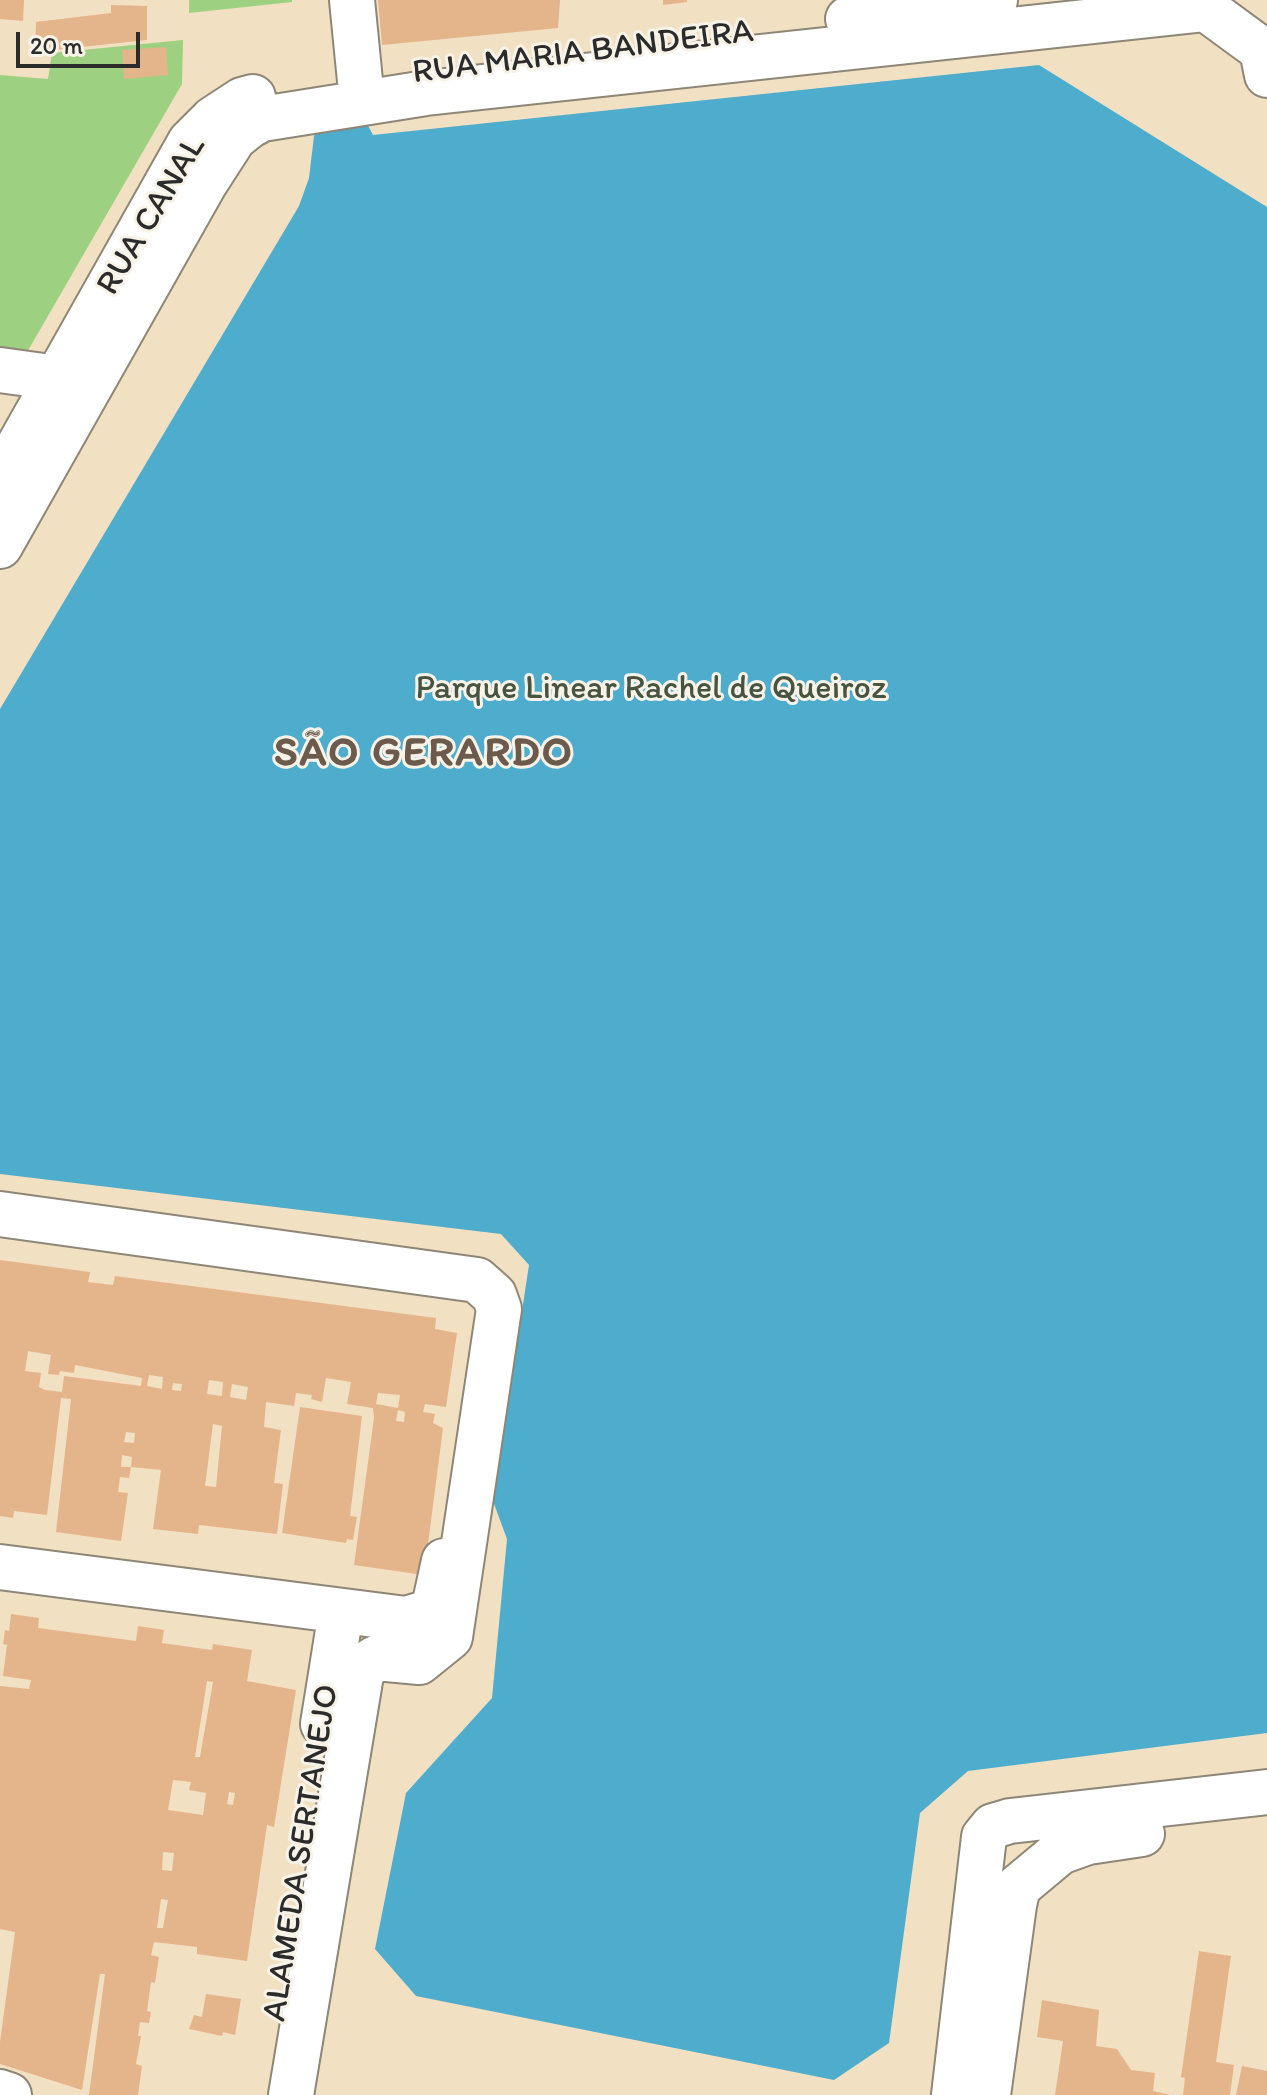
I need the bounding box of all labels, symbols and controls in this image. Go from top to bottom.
street label: RUA MARIA BANDEIRA [410,12,756,94]
scale bar [20,16,144,66]
text: 20 m [30,31,83,60]
street label: RUA CANAL [89,129,215,303]
park label: Parque Linear Rachel de Queiroz [416,669,886,709]
district label: SÃO GERARDO [273,729,575,779]
street label: ALAMEDA SERTANEJO [255,1682,349,2024]

